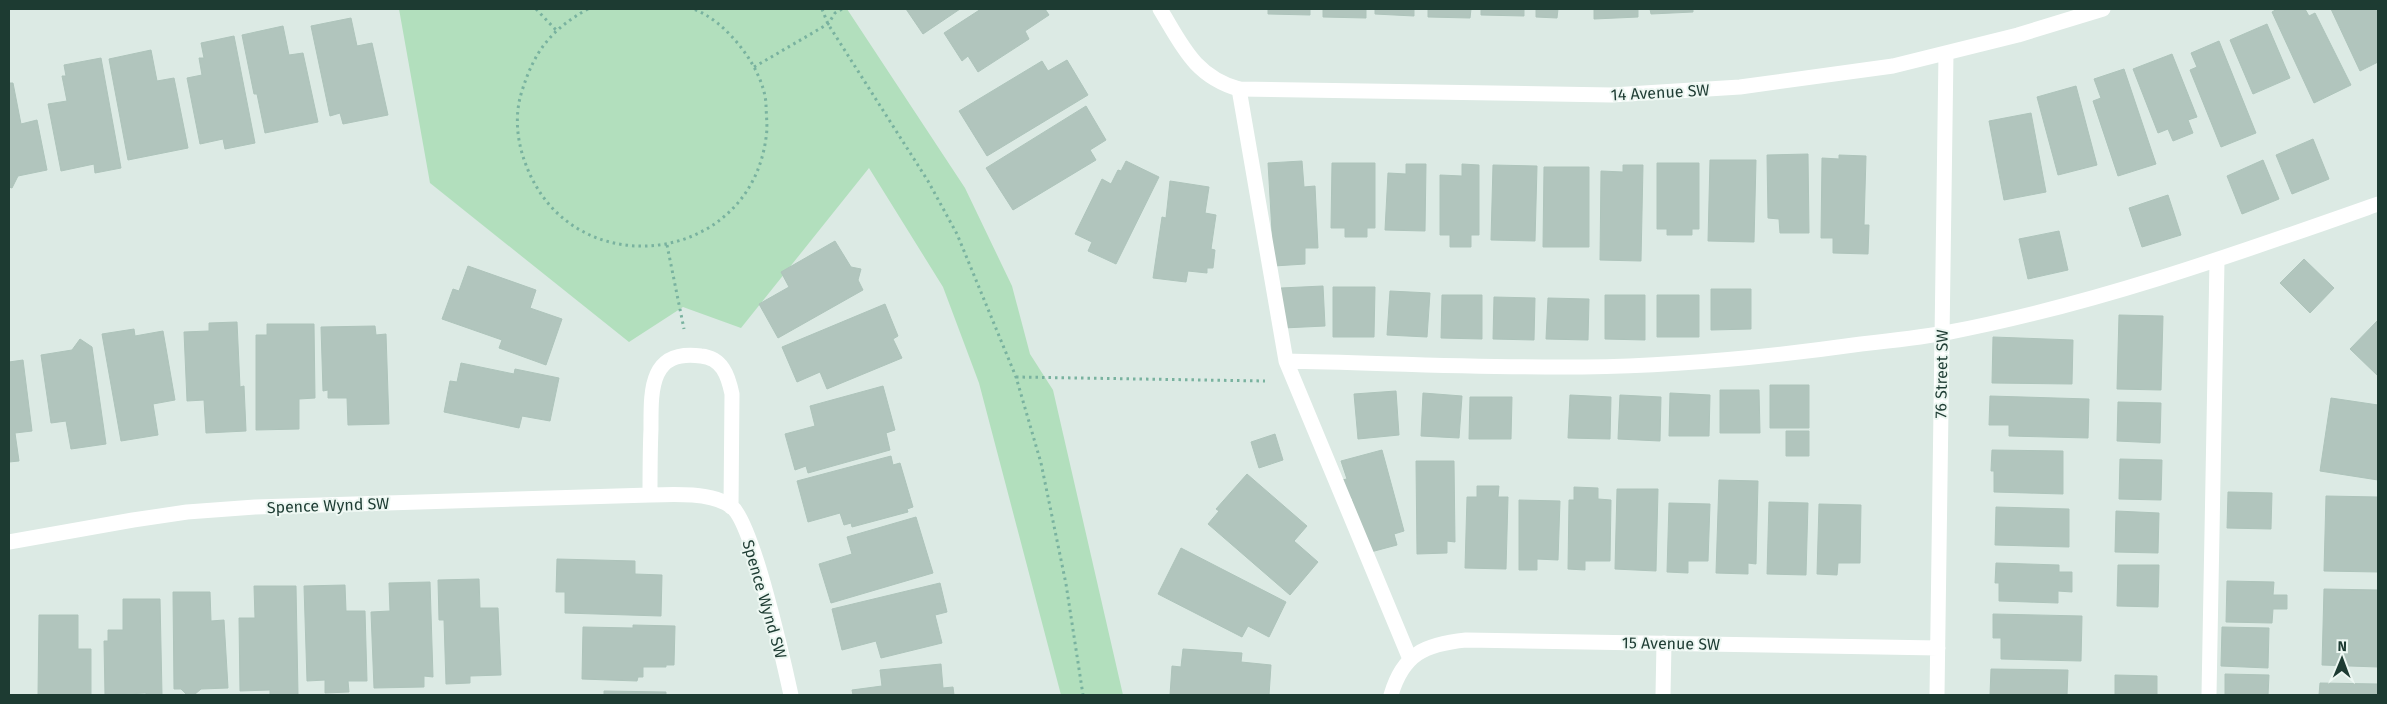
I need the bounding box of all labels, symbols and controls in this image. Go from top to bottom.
street label: 14 Avenue SW [1610,80,1710,105]
street label: 76 Street SW [1931,329,1952,419]
street label: Spence Wynd SW [266,494,390,517]
street label: Spence Wynd SW [738,538,791,661]
street label: 15 Avenue SW [1622,633,1720,654]
north arrow [2317,634,2367,684]
text: N [2337,638,2347,655]

